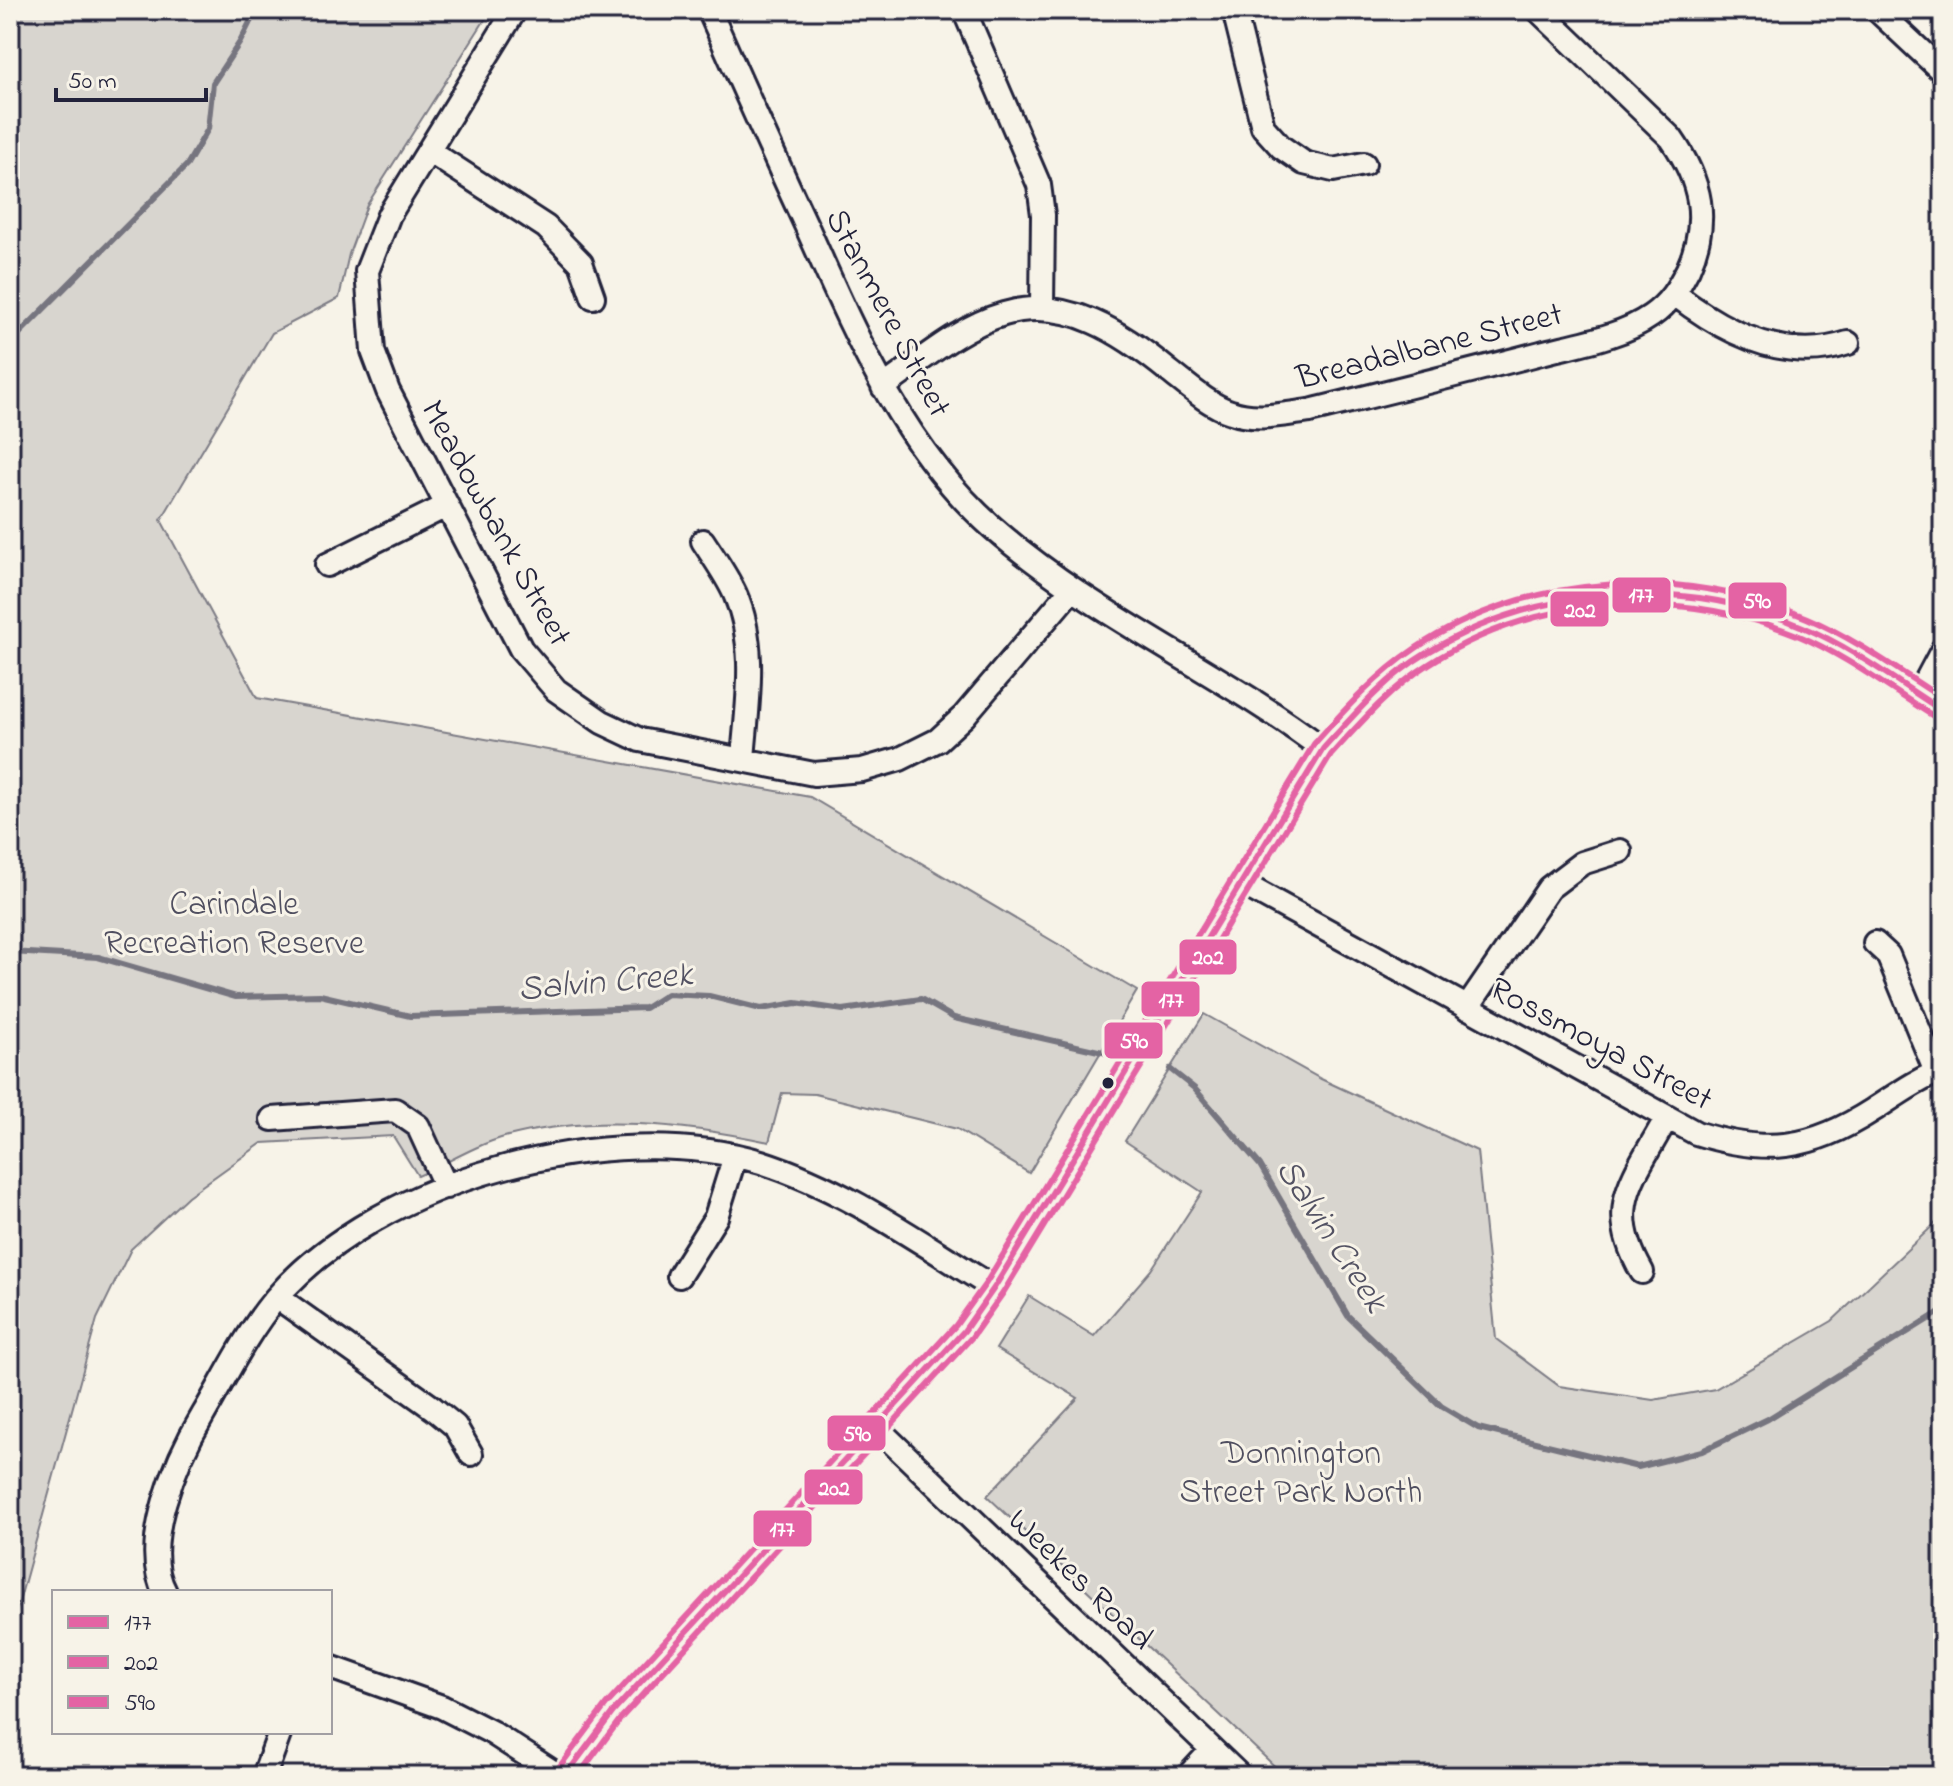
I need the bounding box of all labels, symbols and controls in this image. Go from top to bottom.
scale bar [56,52,206,102]
text: 50 m [68,65,117,100]
street label: Stanmere Street [810,201,963,427]
street label: Breadalbane Street [1291,291,1568,405]
street label: Meadowbank Street [406,392,583,656]
line badge: 177 [1611,576,1672,614]
text: 177 [1628,581,1654,613]
line badge: 590 [1727,581,1788,620]
text: 590 [1743,587,1772,619]
line badge: 202 [1549,590,1610,628]
text: 202 [1563,596,1596,628]
park label: Carindale Recreation Reserve [104,881,365,970]
line badge: 202 [1178,938,1238,976]
text: 202 [1191,943,1224,975]
water label: Salvin Creek [516,949,696,1017]
street label: Rossmoya Street [1480,966,1721,1125]
line badge: 177 [1140,980,1201,1018]
text: 177 [1158,986,1184,1018]
line badge: 590 [1103,1021,1164,1060]
text: 590 [1120,1027,1149,1059]
unlabelled marker [1100,1075,1116,1091]
water label: Salvin Creek [1260,1149,1401,1325]
line badge: 590 [826,1414,887,1452]
text: 590 [843,1420,872,1452]
park label: Donnington Street Park North [1180,1430,1422,1519]
line badge: 202 [803,1468,864,1506]
text: 202 [817,1474,850,1506]
street label: Weekes Road [995,1498,1164,1664]
line badge: 177 [752,1509,813,1548]
text: 177 [769,1515,795,1547]
legend [52,1590,332,1734]
text: 177 [124,1607,152,1642]
text: 202 [124,1647,158,1682]
text: 590 [124,1687,155,1722]

